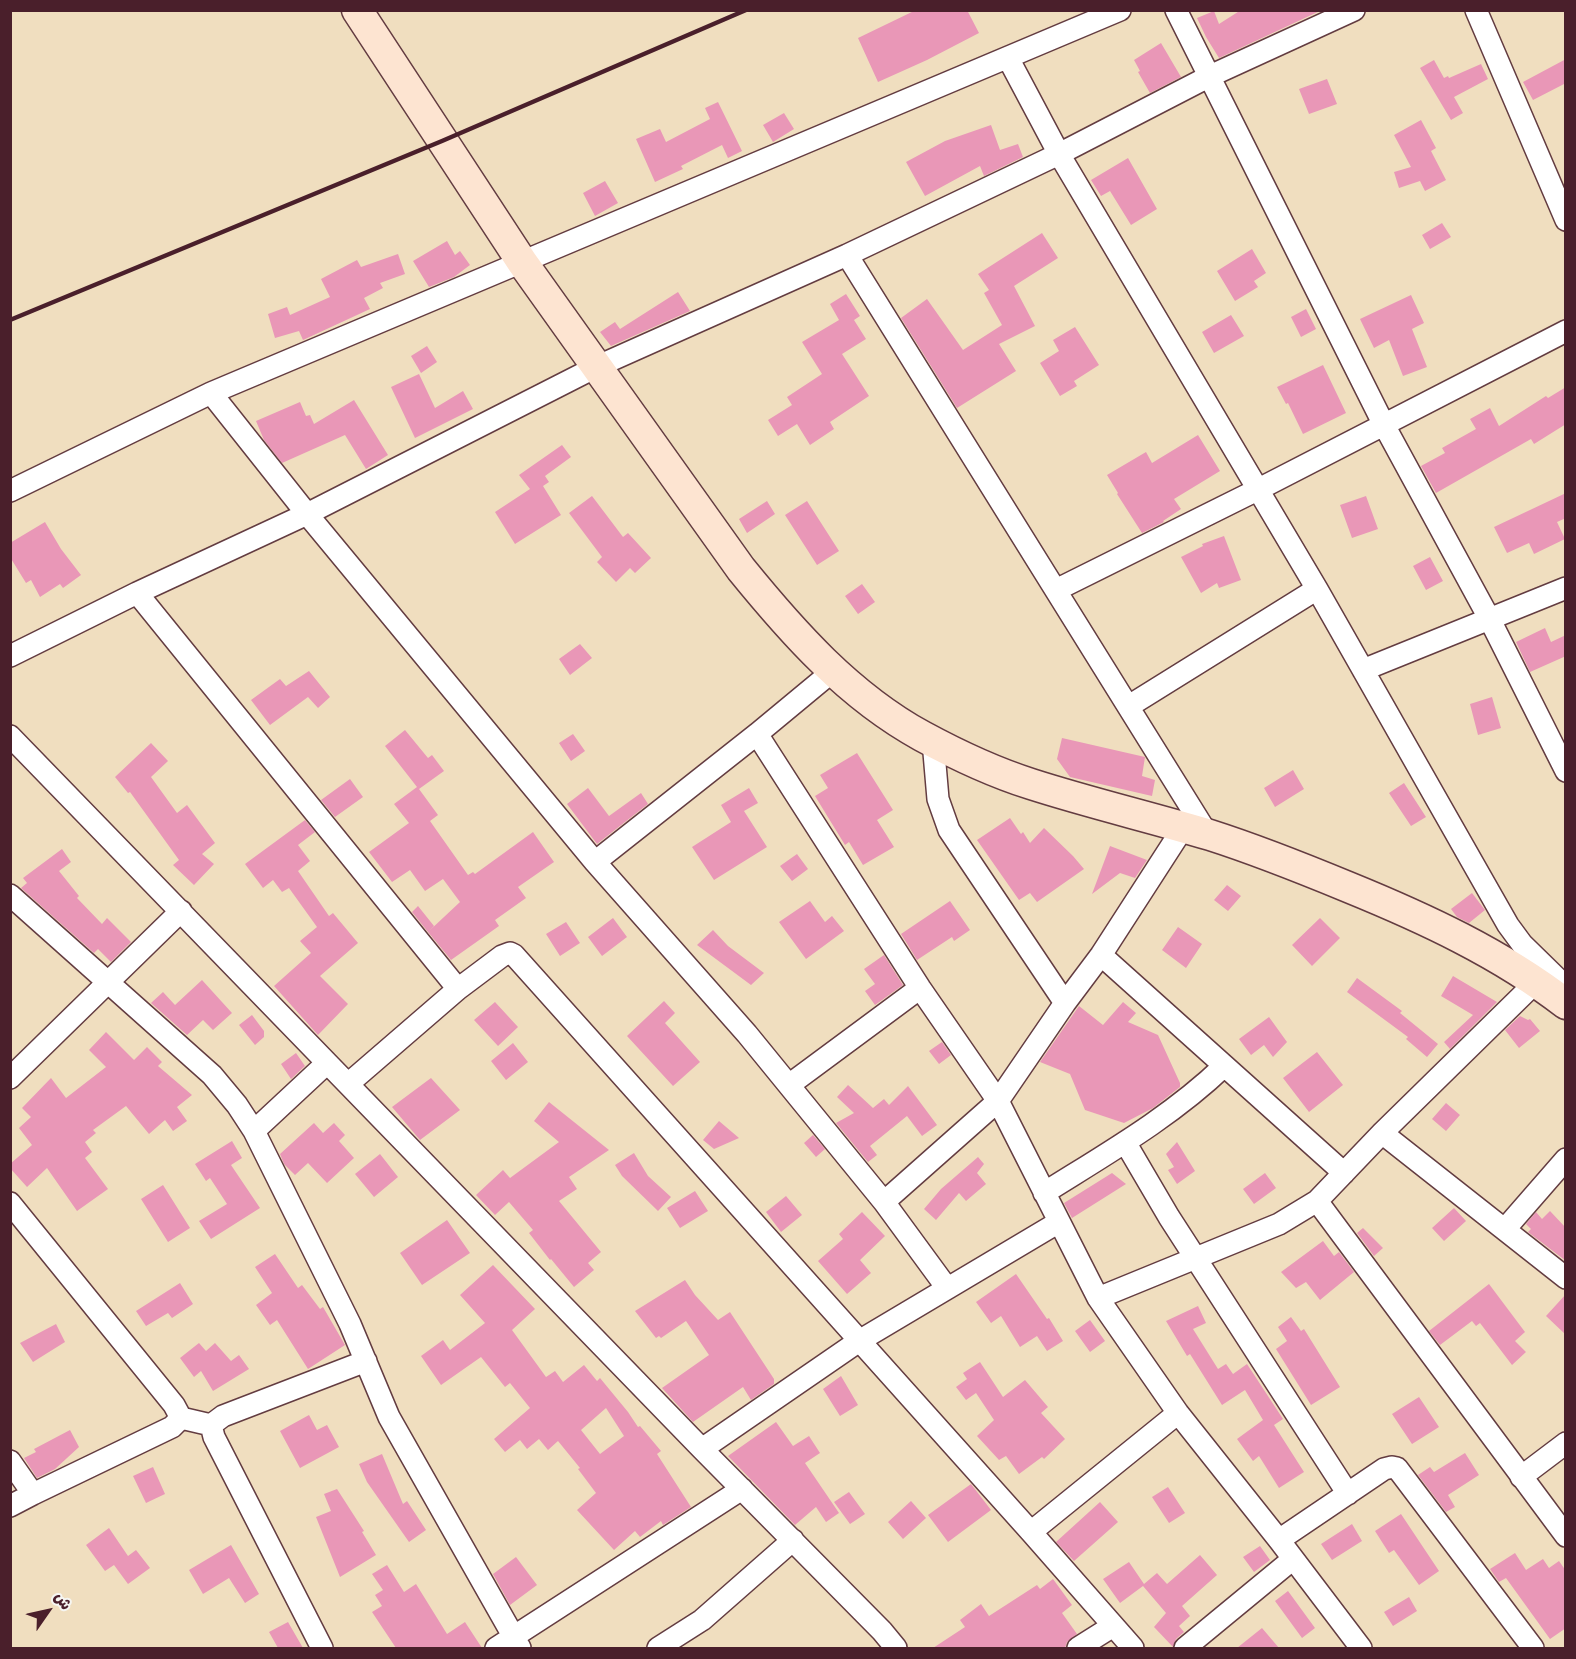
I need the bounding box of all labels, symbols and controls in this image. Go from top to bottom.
north arrow [18,1581,78,1641]
text: ش [46,1585,80,1616]

